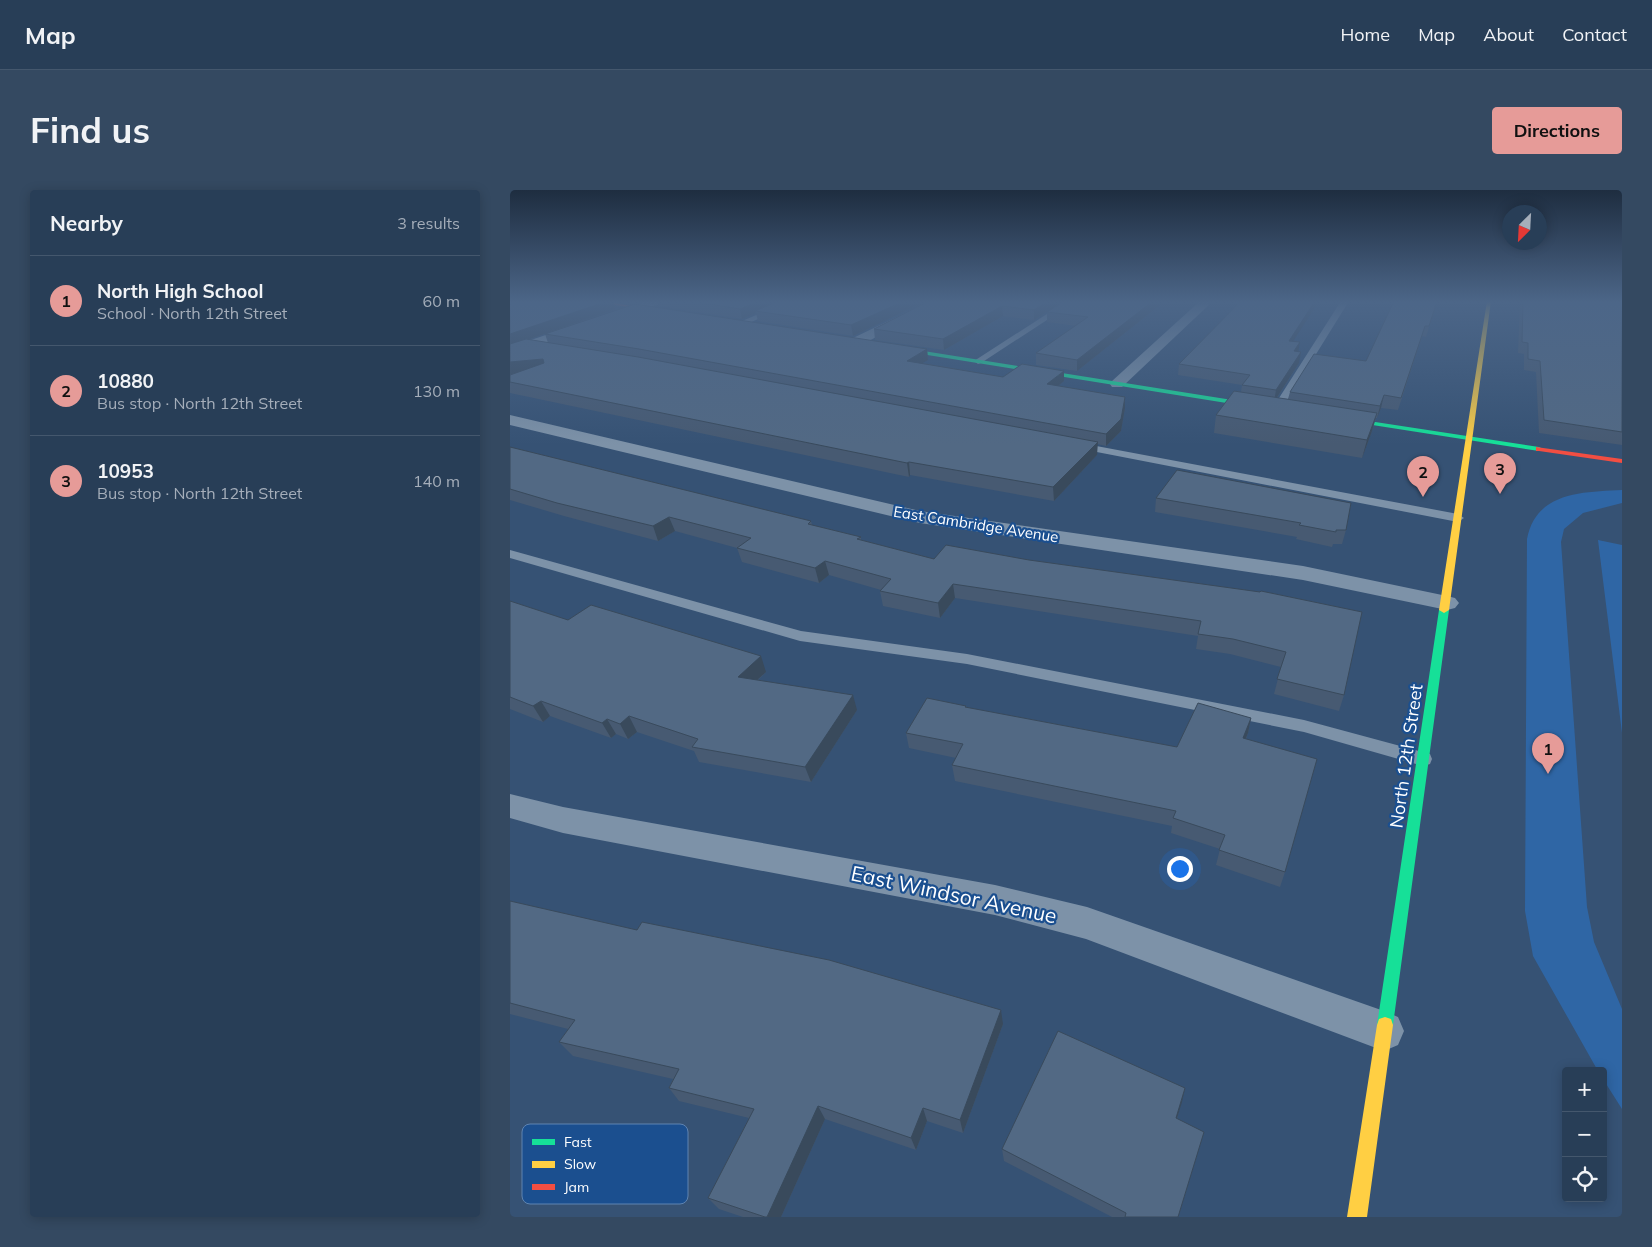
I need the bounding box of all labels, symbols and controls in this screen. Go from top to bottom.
text: Map [25,20,76,50]
text: Home [1340,23,1390,46]
text: Map [1418,23,1455,46]
text: About [1483,23,1534,46]
text: Contact [1562,23,1627,46]
button: Directions [1492,107,1622,154]
text: Find us [30,108,150,152]
north arrow [1502,205,1547,250]
text: Nearby [50,210,123,236]
text: 3 results [397,213,460,233]
text: North High School [97,279,263,303]
text: 1 [61,291,71,311]
text: 60 m [423,291,460,311]
text: School · North 12th Street [97,303,287,323]
text: 10880 [97,369,154,393]
text: 2 [61,381,71,401]
text: 130 m [413,381,460,401]
text: Bus stop · North 12th Street [97,393,302,413]
pin: 3 [1484,453,1516,494]
pin: 2 [1407,456,1439,497]
text: 10953 [97,459,154,483]
text: 3 [61,471,71,491]
text: 140 m [413,471,460,491]
text: Bus stop · North 12th Street [97,483,302,503]
street label: East Cambridge Avenue [892,502,1060,546]
street label: North 12th Street [1385,683,1427,829]
pin: 1 [1532,733,1564,774]
your location [1167,856,1193,882]
street label: East Windsor Avenue [849,859,1059,929]
map controls [1562,1067,1607,1202]
button: + [1562,1067,1607,1112]
button: − [1562,1112,1607,1157]
legend [522,1124,688,1204]
text: Fast [564,1133,592,1151]
text: Slow [564,1155,596,1173]
button: locate [1562,1157,1607,1202]
text: Jam [564,1178,589,1196]

